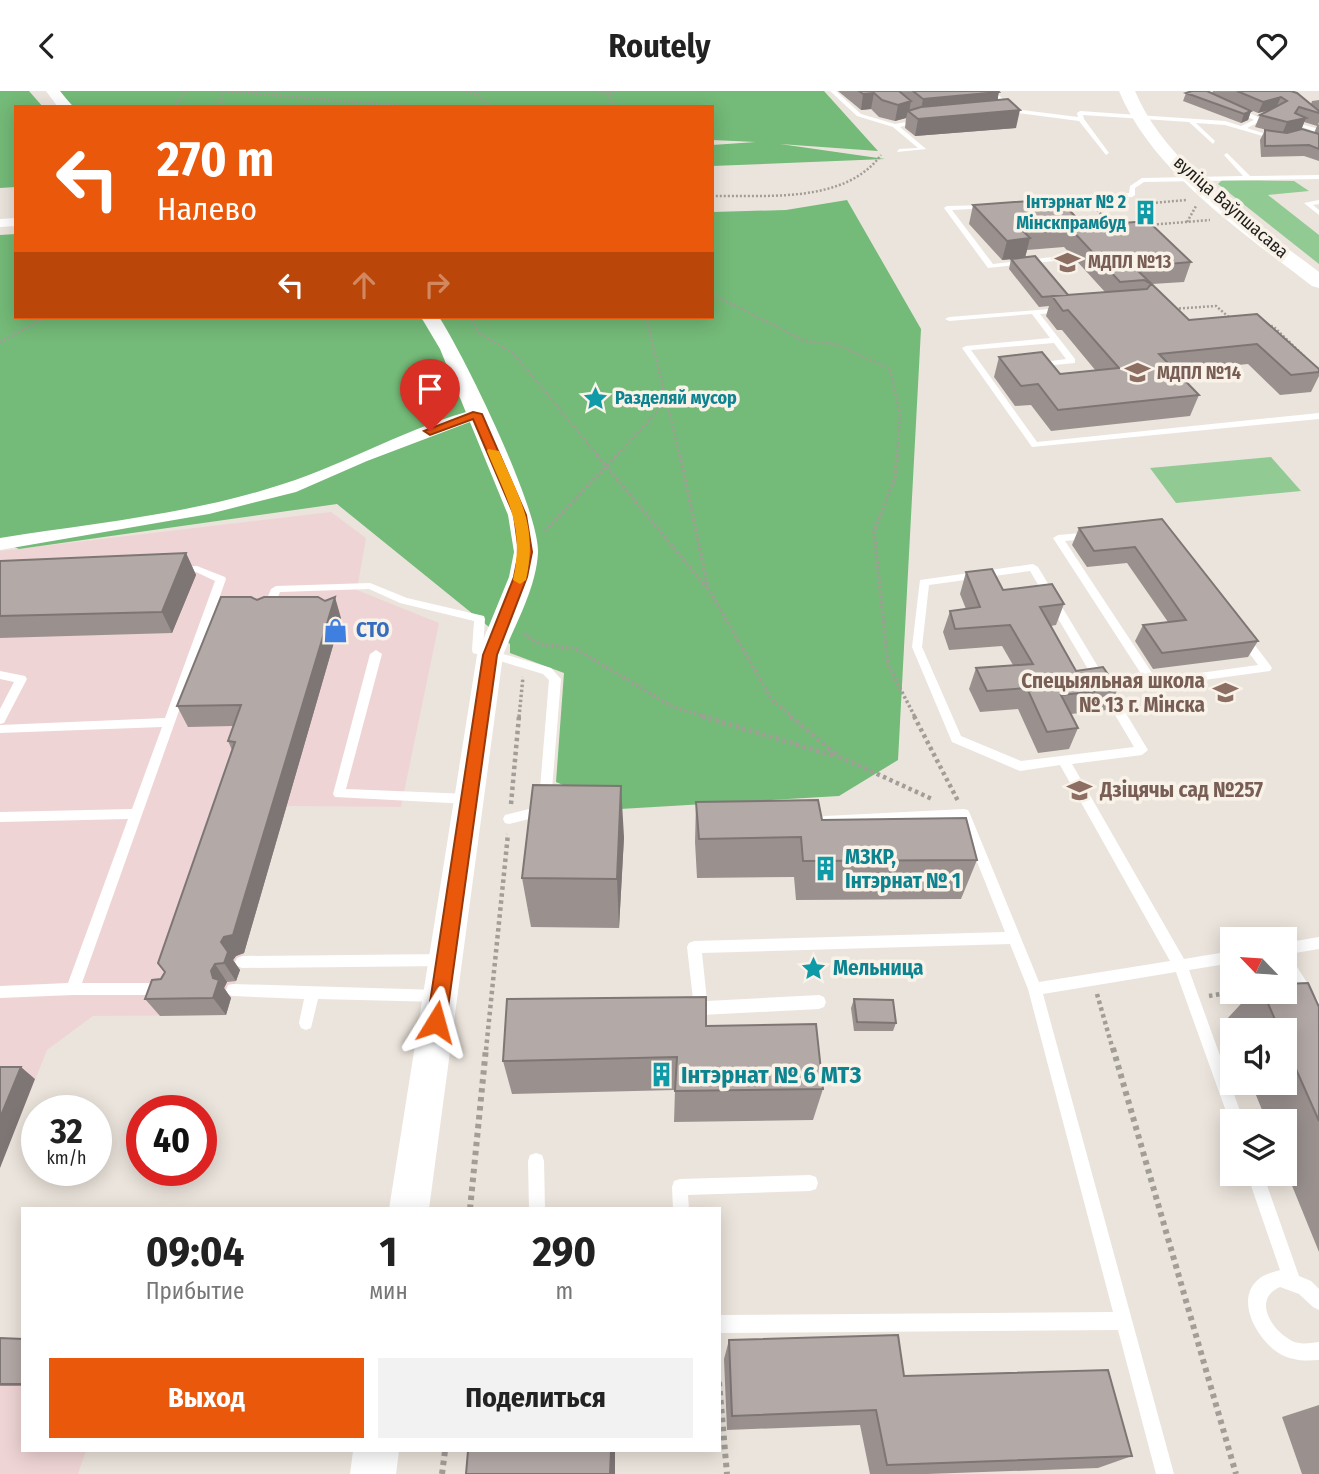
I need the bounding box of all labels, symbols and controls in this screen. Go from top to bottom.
icon: back [28,27,66,65]
text: Routely [609,27,710,65]
icon: heart [1253,27,1291,65]
text: 270 m [157,130,274,189]
icon: left [42,133,133,224]
street label: вуліца Ваўпшасава [1169,151,1293,263]
text: Налево [157,190,257,228]
place label: Інтэрнат № 2 Мінскпрамбуд [1016,191,1126,234]
building icon: Інтэрнат № 2 Мінскпрамбуд [1132,198,1160,226]
school or university icon: МДПЛ №13 [1054,248,1082,276]
place label: МДПЛ №13 [1088,251,1172,273]
icon: left [272,266,310,304]
icon: ahead [345,266,383,304]
icon: right [418,266,456,304]
pin [400,359,460,431]
school or university icon: МДПЛ №14 [1123,359,1151,387]
place label: МДПЛ №14 [1157,362,1241,384]
icon: arrive [411,370,449,408]
place icon: Разделяй мусор [581,384,609,412]
place label: Разделяй мусор [615,387,737,409]
shop icon: СТО [322,616,350,644]
place label: СТО [356,617,390,643]
place label: Спецыяльная школа № 13 г. Мінска [1021,668,1205,718]
school or university icon: Спецыяльная школа № 13 г. Мінска [1211,679,1239,707]
school or university icon: Дзіцячы сад №257 [1066,776,1094,804]
place label: Дзіцячы сад №257 [1099,777,1263,803]
place label: МЗКР, Інтэрнат № 1 [845,844,961,894]
building icon: МЗКР, Інтэрнат № 1 [811,855,839,883]
north arrow [1220,927,1297,1005]
map controls [1220,927,1297,1186]
place icon: Мельница [799,954,827,982]
place label: Мельница [833,955,924,981]
position arrow [399,985,473,1059]
button: sound [1220,1018,1297,1095]
building icon: Інтэрнат № 6 МТЗ [647,1061,675,1089]
place label: Інтэрнат № 6 МТЗ [681,1061,861,1089]
speed limit sign: 40 [126,1095,217,1186]
button: layers [1220,1109,1297,1186]
text: 32 [50,1110,83,1152]
text: km/h [46,1147,87,1169]
text: 09:04 [146,1227,244,1277]
text: 1 [380,1227,397,1277]
text: 290 [532,1227,596,1277]
text: Прибытие [146,1277,244,1305]
text: мин [369,1277,408,1305]
text: m [556,1277,573,1305]
button: Выход [49,1358,364,1438]
button: Поделиться [378,1358,693,1438]

